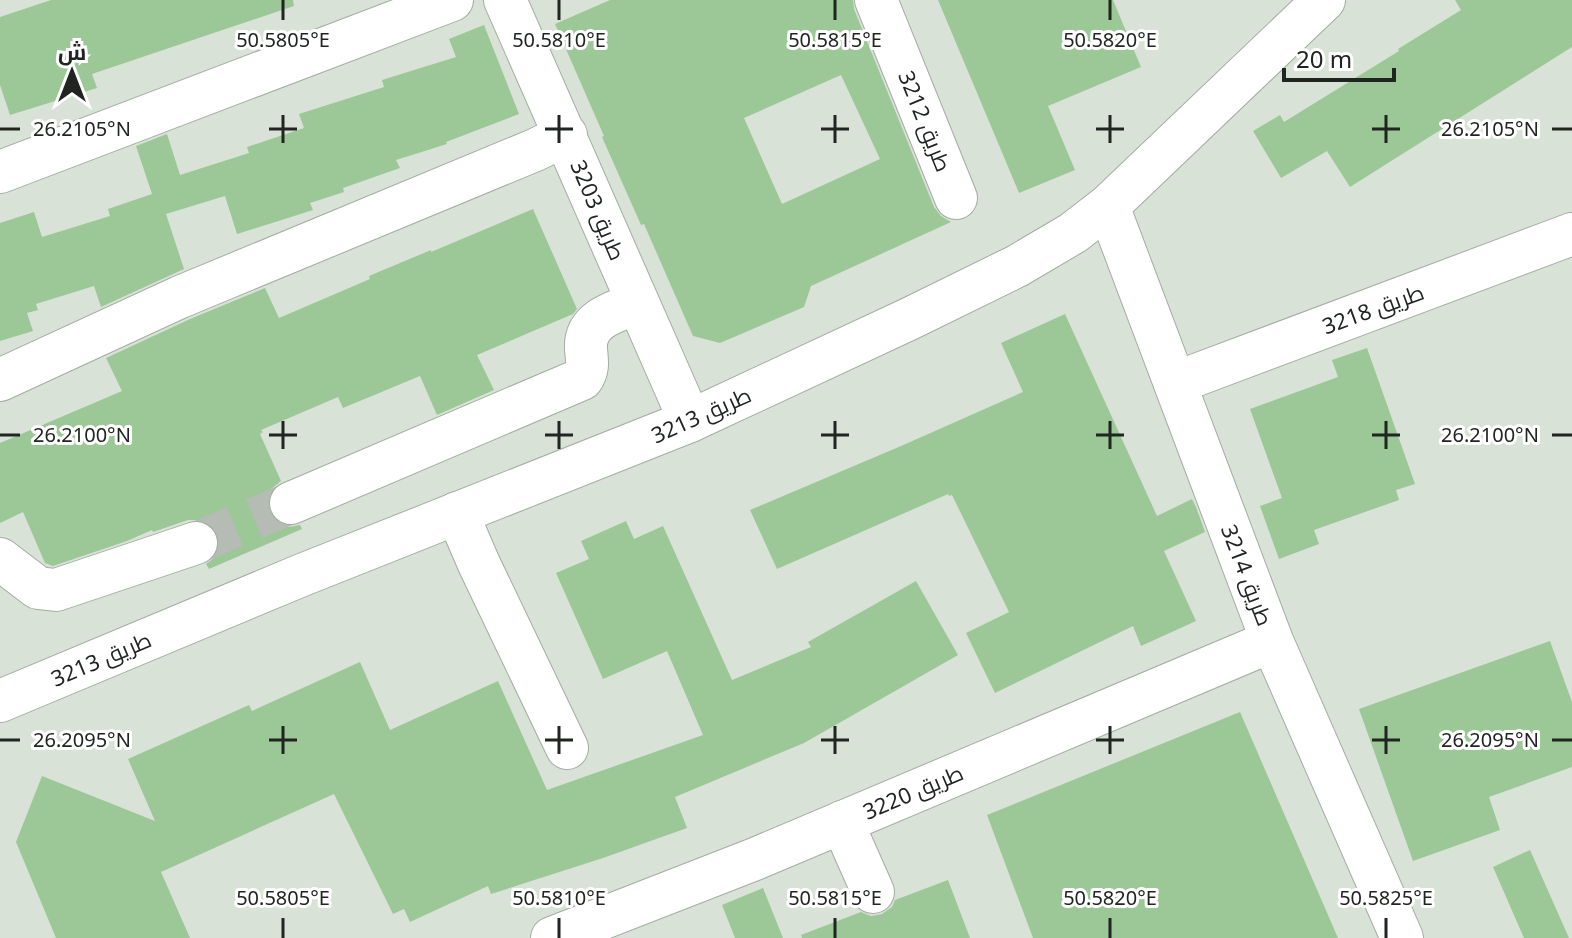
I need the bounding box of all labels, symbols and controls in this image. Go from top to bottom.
text: 50.5805°E [236,26,330,53]
text: 50.5810°E [512,26,606,53]
text: 50.5815°E [788,26,882,53]
text: 50.5820°E [1063,26,1157,53]
north arrow [32,32,112,112]
scale bar [1284,32,1394,82]
text: ش [58,36,86,66]
text: 20 m [1296,42,1352,75]
street label: طريق 3212 [892,66,960,176]
text: 26.2105°N [33,115,131,142]
text: 26.2105°N [1441,115,1539,142]
street label: طريق 3203 [564,155,634,264]
street label: طريق 3218 [1318,276,1428,340]
street label: طريق 3213 [646,379,755,449]
text: 26.2100°N [33,421,131,448]
text: 26.2100°N [1441,421,1539,448]
street label: طريق 3214 [1215,520,1281,630]
street label: طريق 3213 [46,623,155,693]
text: 26.2095°N [33,726,131,753]
text: 26.2095°N [1441,726,1539,753]
street label: طريق 3220 [858,756,967,826]
text: 50.5805°E [236,884,330,911]
text: 50.5810°E [512,884,606,911]
text: 50.5815°E [788,884,882,911]
text: 50.5820°E [1063,884,1157,911]
text: 50.5825°E [1339,884,1433,911]

